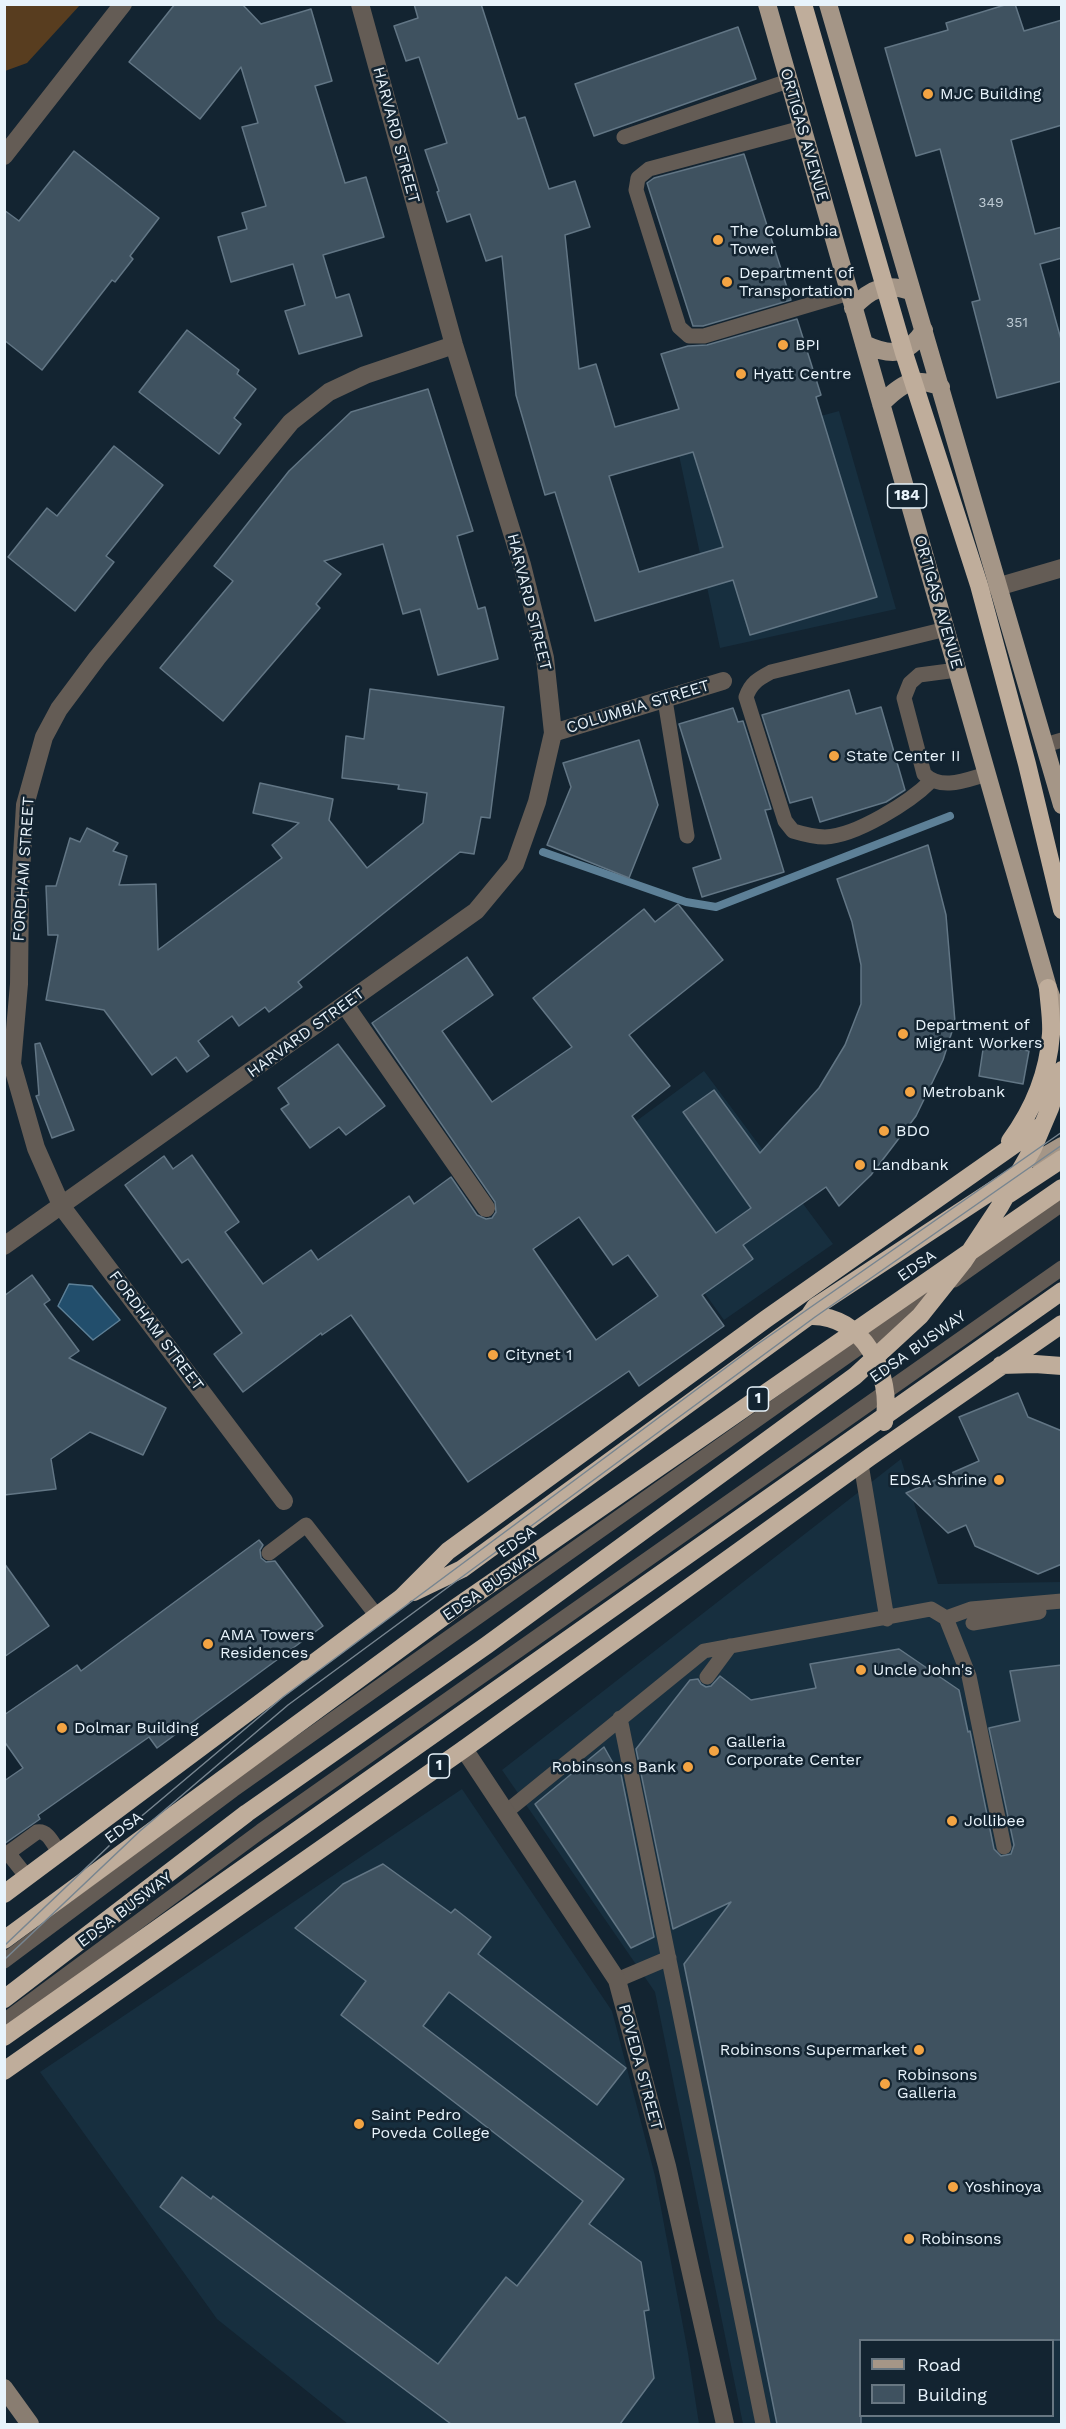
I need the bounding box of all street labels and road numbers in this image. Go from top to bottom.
street label: HARVARD STREET [369,65,423,205]
street label: ORTIGAS AVENUE [776,66,832,204]
road number: 184 [888,484,926,508]
street label: HARVARD STREET [503,532,555,672]
street label: ORTIGAS AVENUE [910,533,966,671]
street label: COLUMBIA STREET [564,676,712,738]
street label: FORDHAM STREET [9,796,39,942]
street label: HARVARD STREET [244,984,368,1082]
street label: EDSA [894,1246,940,1286]
street label: FORDHAM STREET [105,1267,207,1395]
street label: EDSA BUSWAY [866,1307,970,1387]
road number: 1 [748,1387,768,1411]
street label: EDSA [494,1522,540,1562]
street label: EDSA BUSWAY [439,1545,543,1625]
road number: 1 [428,1754,450,1778]
street label: EDSA [101,1808,147,1848]
street label: EDSA BUSWAY [74,1868,176,1952]
street label: POVEDA STREET [614,2002,666,2132]

